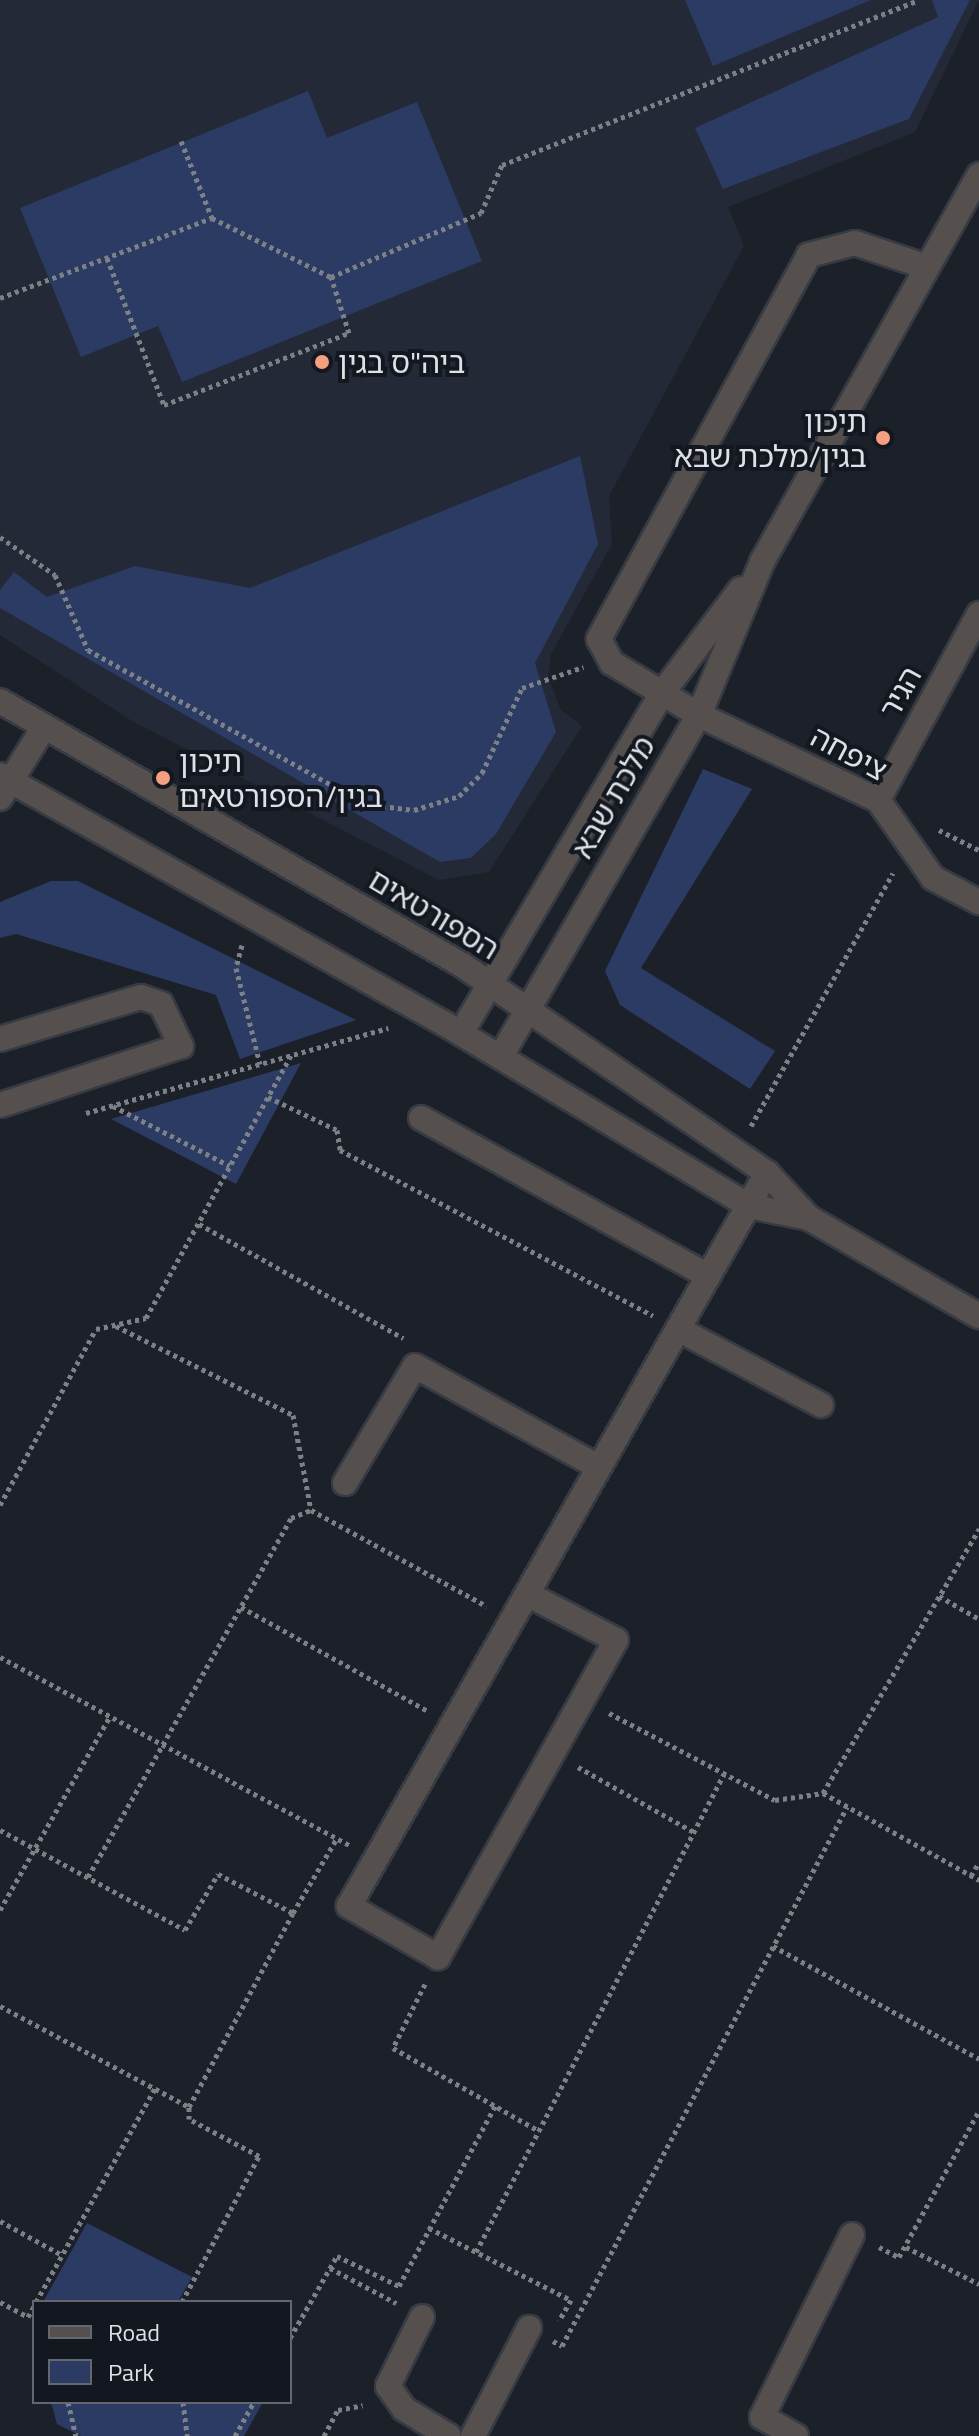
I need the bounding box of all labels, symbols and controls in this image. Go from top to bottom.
place label: ביה"ס בגין [338,344,465,380]
marker: ביה"ס בגין [313,353,331,371]
place label: תיכון בגין/מלכת שבא [674,403,867,474]
marker: תיכון בגין/מלכת שבא [874,429,892,447]
street label: הגיר [871,660,929,724]
street label: ציפחה [805,718,893,788]
street label: מלכת שבא [564,730,662,864]
place label: תיכון בגין/הספורטאים [179,743,383,814]
marker: תיכון בגין/הספורטאים [154,769,172,787]
street label: הספורטאים [362,861,506,967]
legend [32,2300,292,2404]
text: Road [108,2314,160,2350]
text: Park [108,2354,154,2390]

